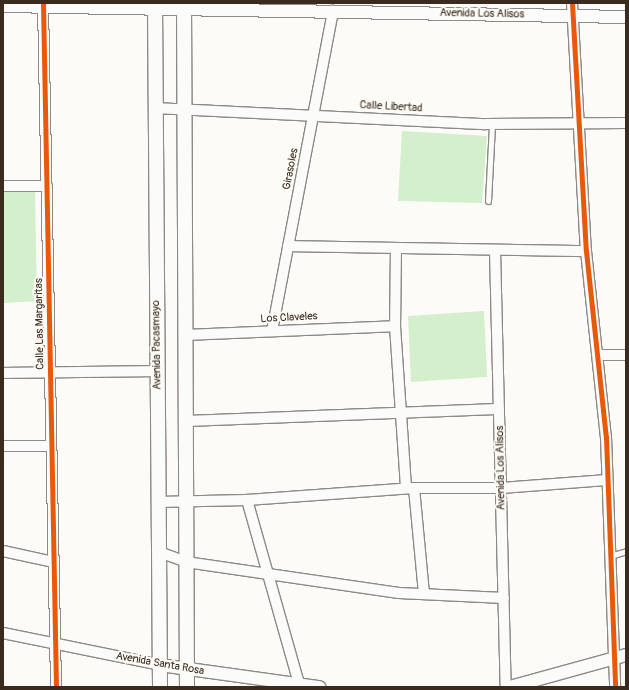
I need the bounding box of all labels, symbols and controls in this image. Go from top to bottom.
street label: Avenida Los Alisos [440,7,524,21]
street label: Calle Libertad [359,99,423,115]
street label: Girasoles [281,147,301,191]
street label: Calle Las Margaritas [33,278,47,370]
street label: Avenida Pacasmayo [150,300,164,390]
street label: Los Claveles [260,310,318,326]
street label: Avenida Los Alisos [494,426,508,510]
street label: Avenida Santa Rosa [115,650,205,678]

